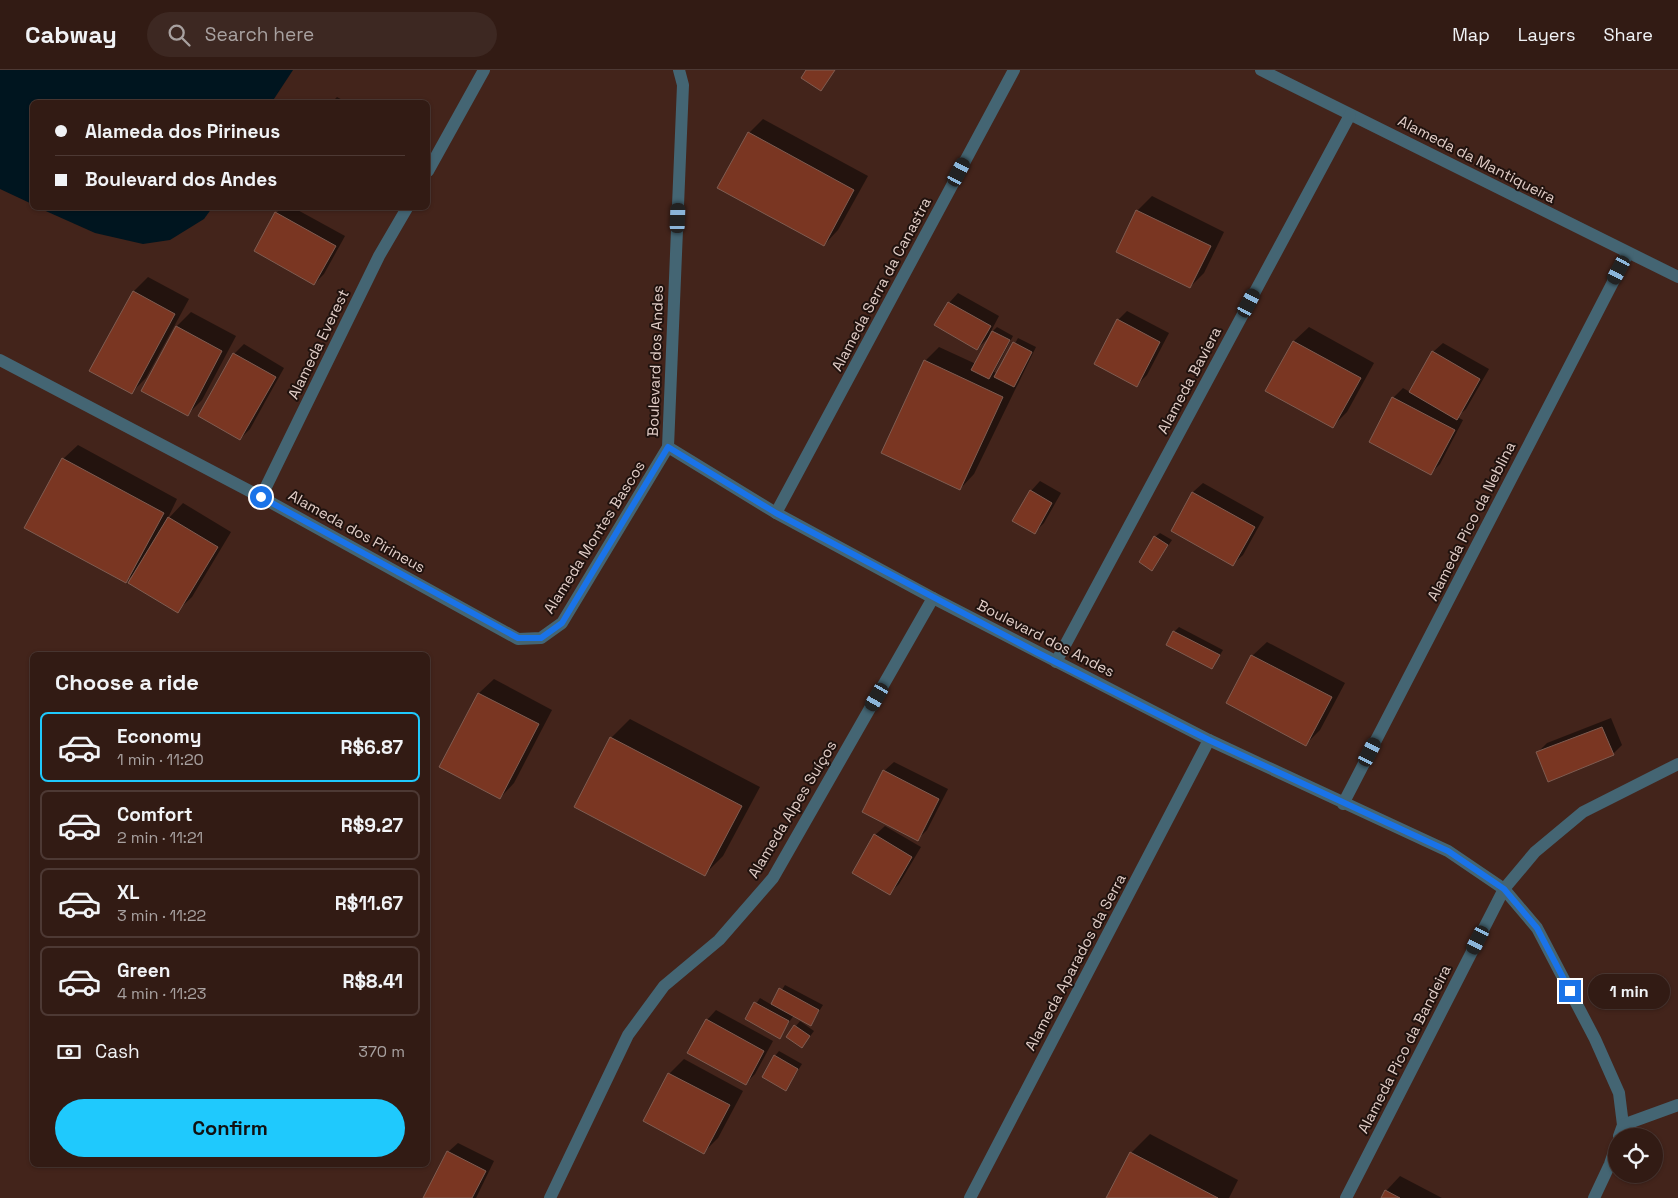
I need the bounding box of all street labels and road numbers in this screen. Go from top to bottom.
street label: Alameda da Mantiqueira [1395,111,1559,207]
street label: Alameda Serra da Canastra [827,194,935,374]
street label: Boulevard dos Andes [643,285,667,437]
street label: Alameda Everest [283,286,353,402]
street label: Alameda Baviera [1153,323,1225,437]
street label: Alameda Pico da Neblina [1423,438,1520,604]
street label: Alameda Montes Bascos [539,457,649,617]
street label: Alameda dos Pirineus [285,485,429,577]
street label: Boulevard dos Andes [974,595,1118,681]
street label: Alameda Alpes Suíços [743,737,841,881]
street label: Alameda Aparados da Serra [1020,870,1130,1054]
street label: Alameda Pico da Bandeira [1353,961,1455,1136]

